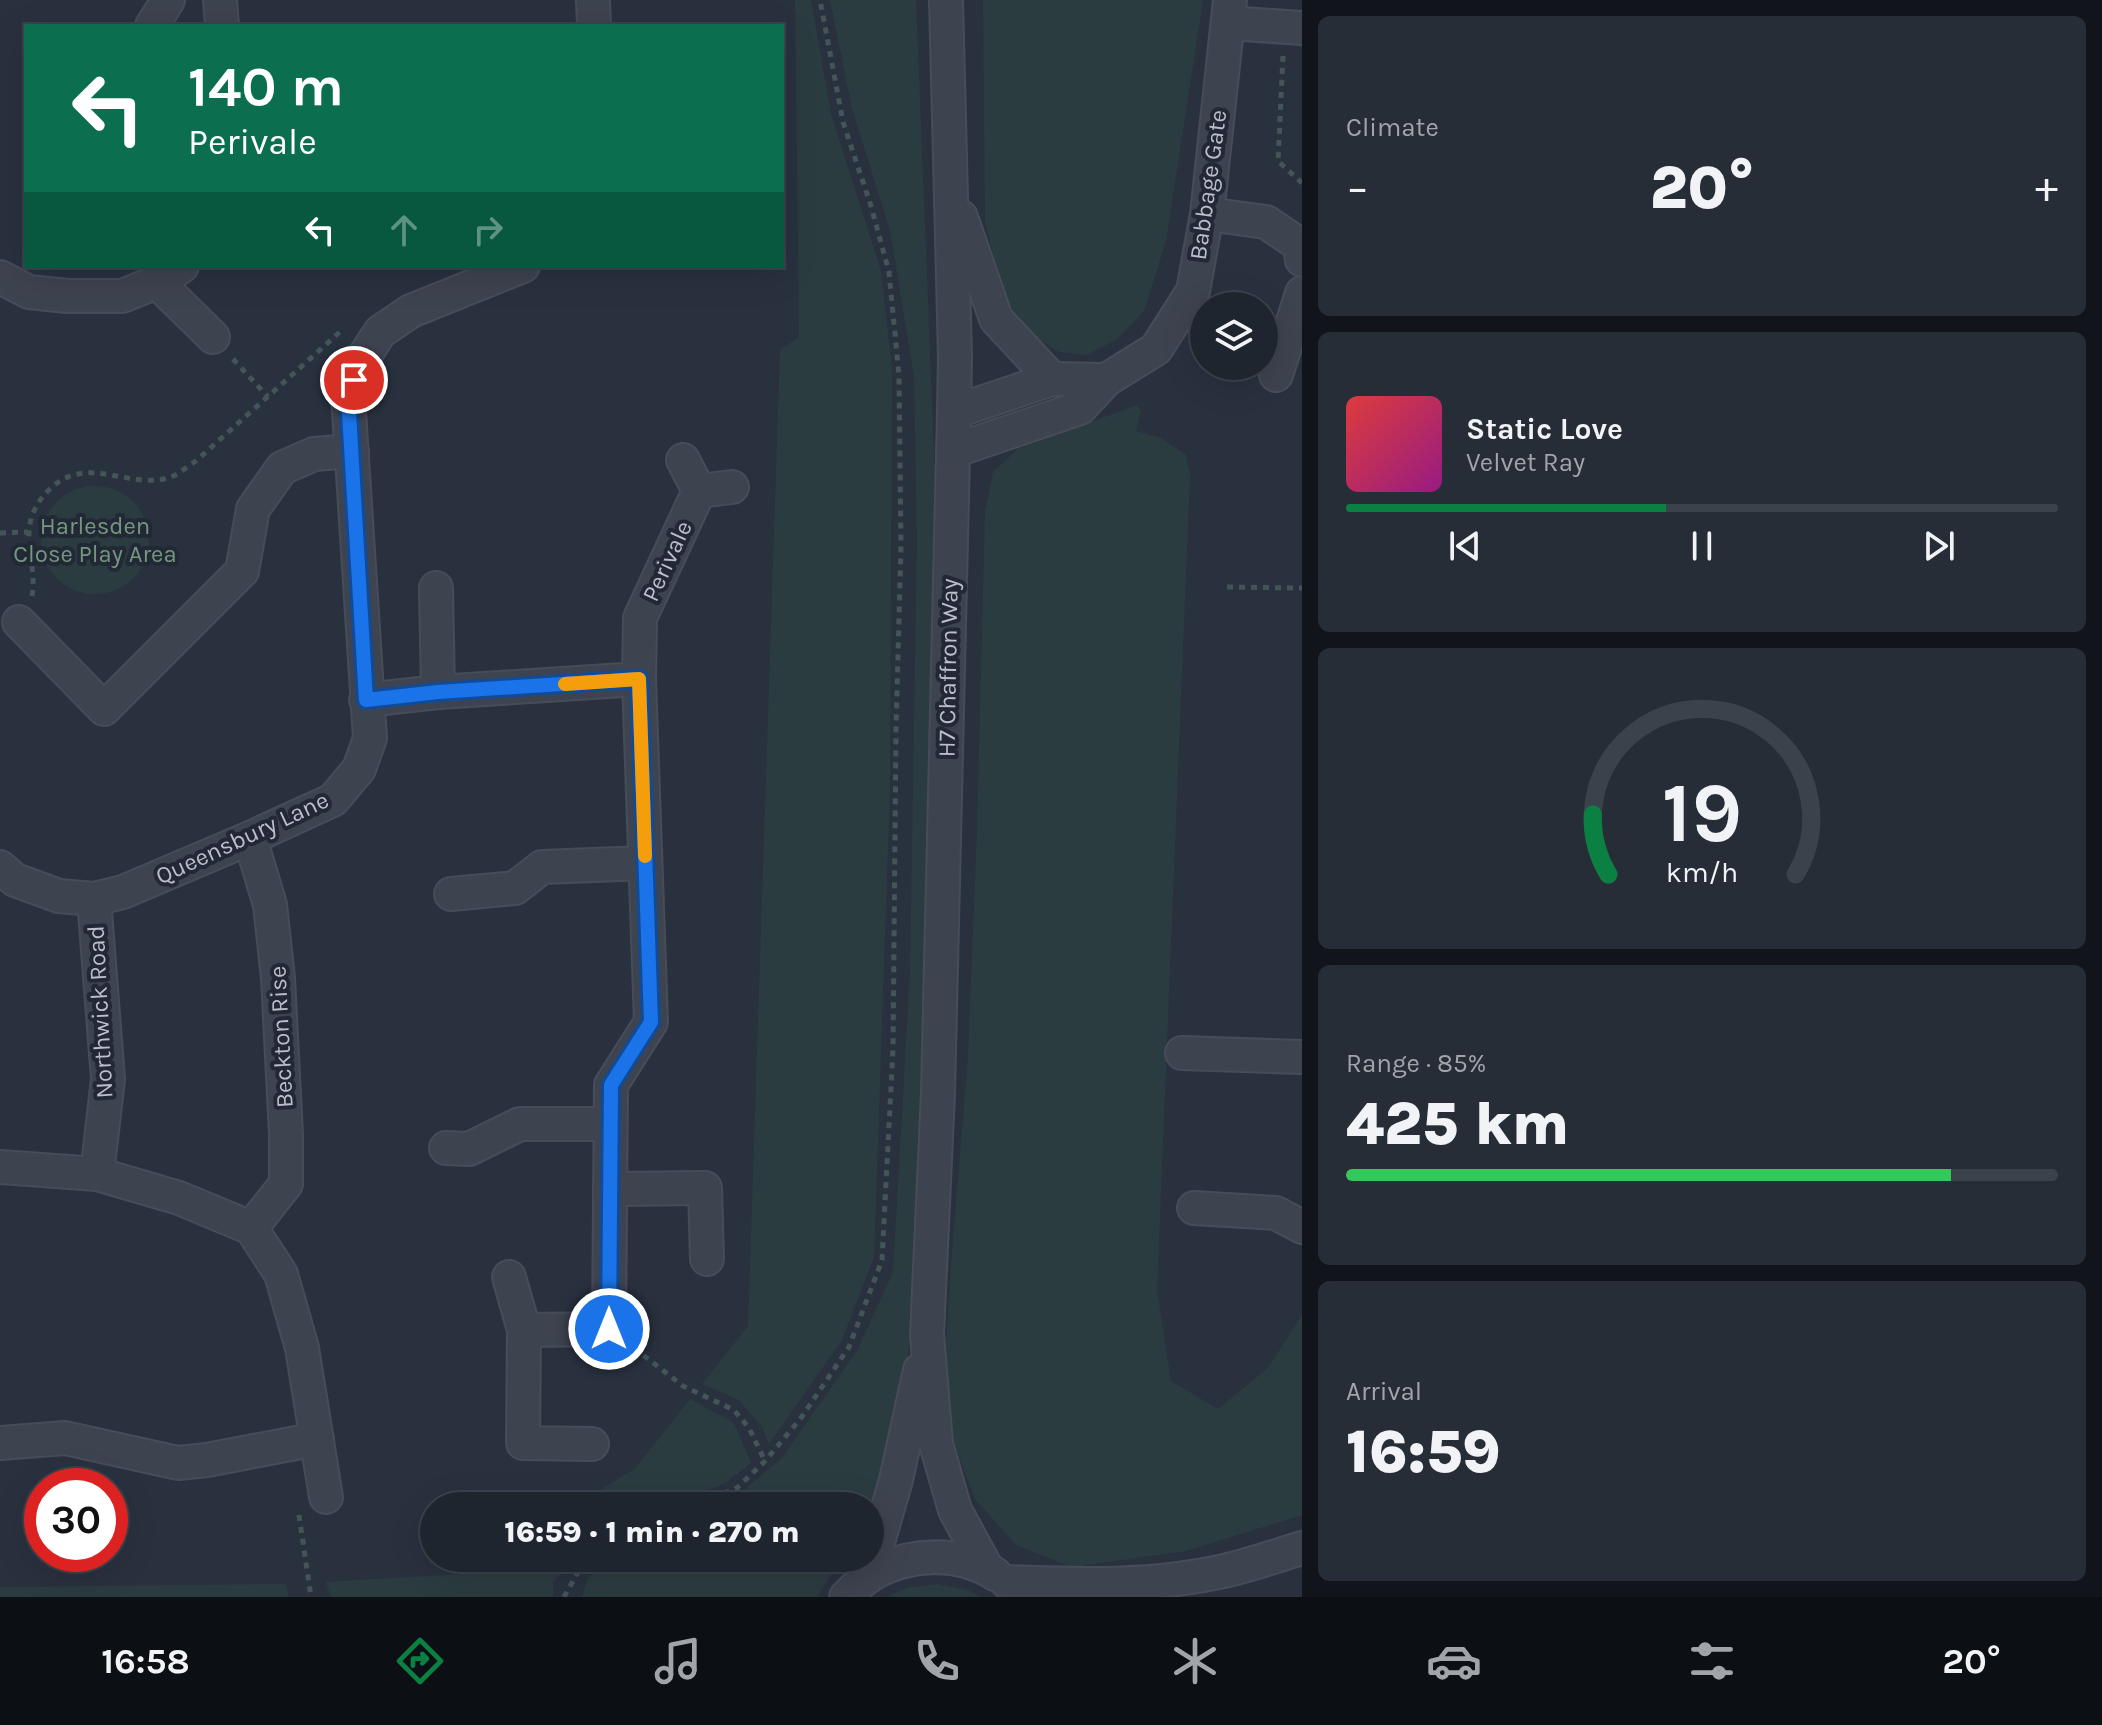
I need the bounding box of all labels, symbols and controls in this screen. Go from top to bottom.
text: 140 m [188,54,344,119]
icon: left [56,56,160,160]
street label: Babbage Gate [1184,108,1232,262]
text: Climate [1346,112,1439,143]
text: Perivale [188,121,317,163]
text: 20° [1650,153,1754,223]
text: − [1346,162,1369,213]
text: + [2035,162,2058,213]
icon: left [298,208,342,252]
icon: ahead [382,208,426,252]
icon: right [466,208,510,252]
map controls [1190,292,1278,380]
button: layers [1190,292,1278,380]
pin [320,346,388,414]
icon: arrive [332,358,376,402]
text: Static Love [1466,411,1623,447]
text: Velvet Ray [1466,447,1585,478]
park label: Harlesden Close Play Area [13,512,177,568]
street label: Perivale [636,516,698,606]
icon: previous [1443,524,1487,568]
icon: pause [1680,524,1724,568]
icon: next [1917,524,1961,568]
street label: H7 Chaffron Way [932,578,964,758]
text: 19 [1662,764,1742,861]
street label: Queensbury Lane [151,786,333,890]
text: km/h [1666,856,1738,889]
street label: Northwick Road [81,925,119,1099]
street label: Beckton Rise [263,965,299,1109]
text: Range · 85% [1346,1048,1486,1079]
text: 425 km [1346,1089,1569,1159]
position arrow [567,1287,651,1371]
text: Arrival [1346,1376,1422,1407]
text: 16:59 [1346,1417,1501,1487]
speed limit sign: 30 [24,1468,128,1572]
text: 16:59 · 1 min · 270 m [504,1514,800,1550]
icon: directions [392,1633,448,1689]
icon: music [650,1633,706,1689]
icon: phone [909,1633,965,1689]
icon: climate [1167,1633,1223,1689]
icon: car [1426,1633,1482,1689]
icon: filters [1684,1633,1740,1689]
text: 16:58 [101,1640,190,1682]
text: 20° [1942,1640,2001,1682]

